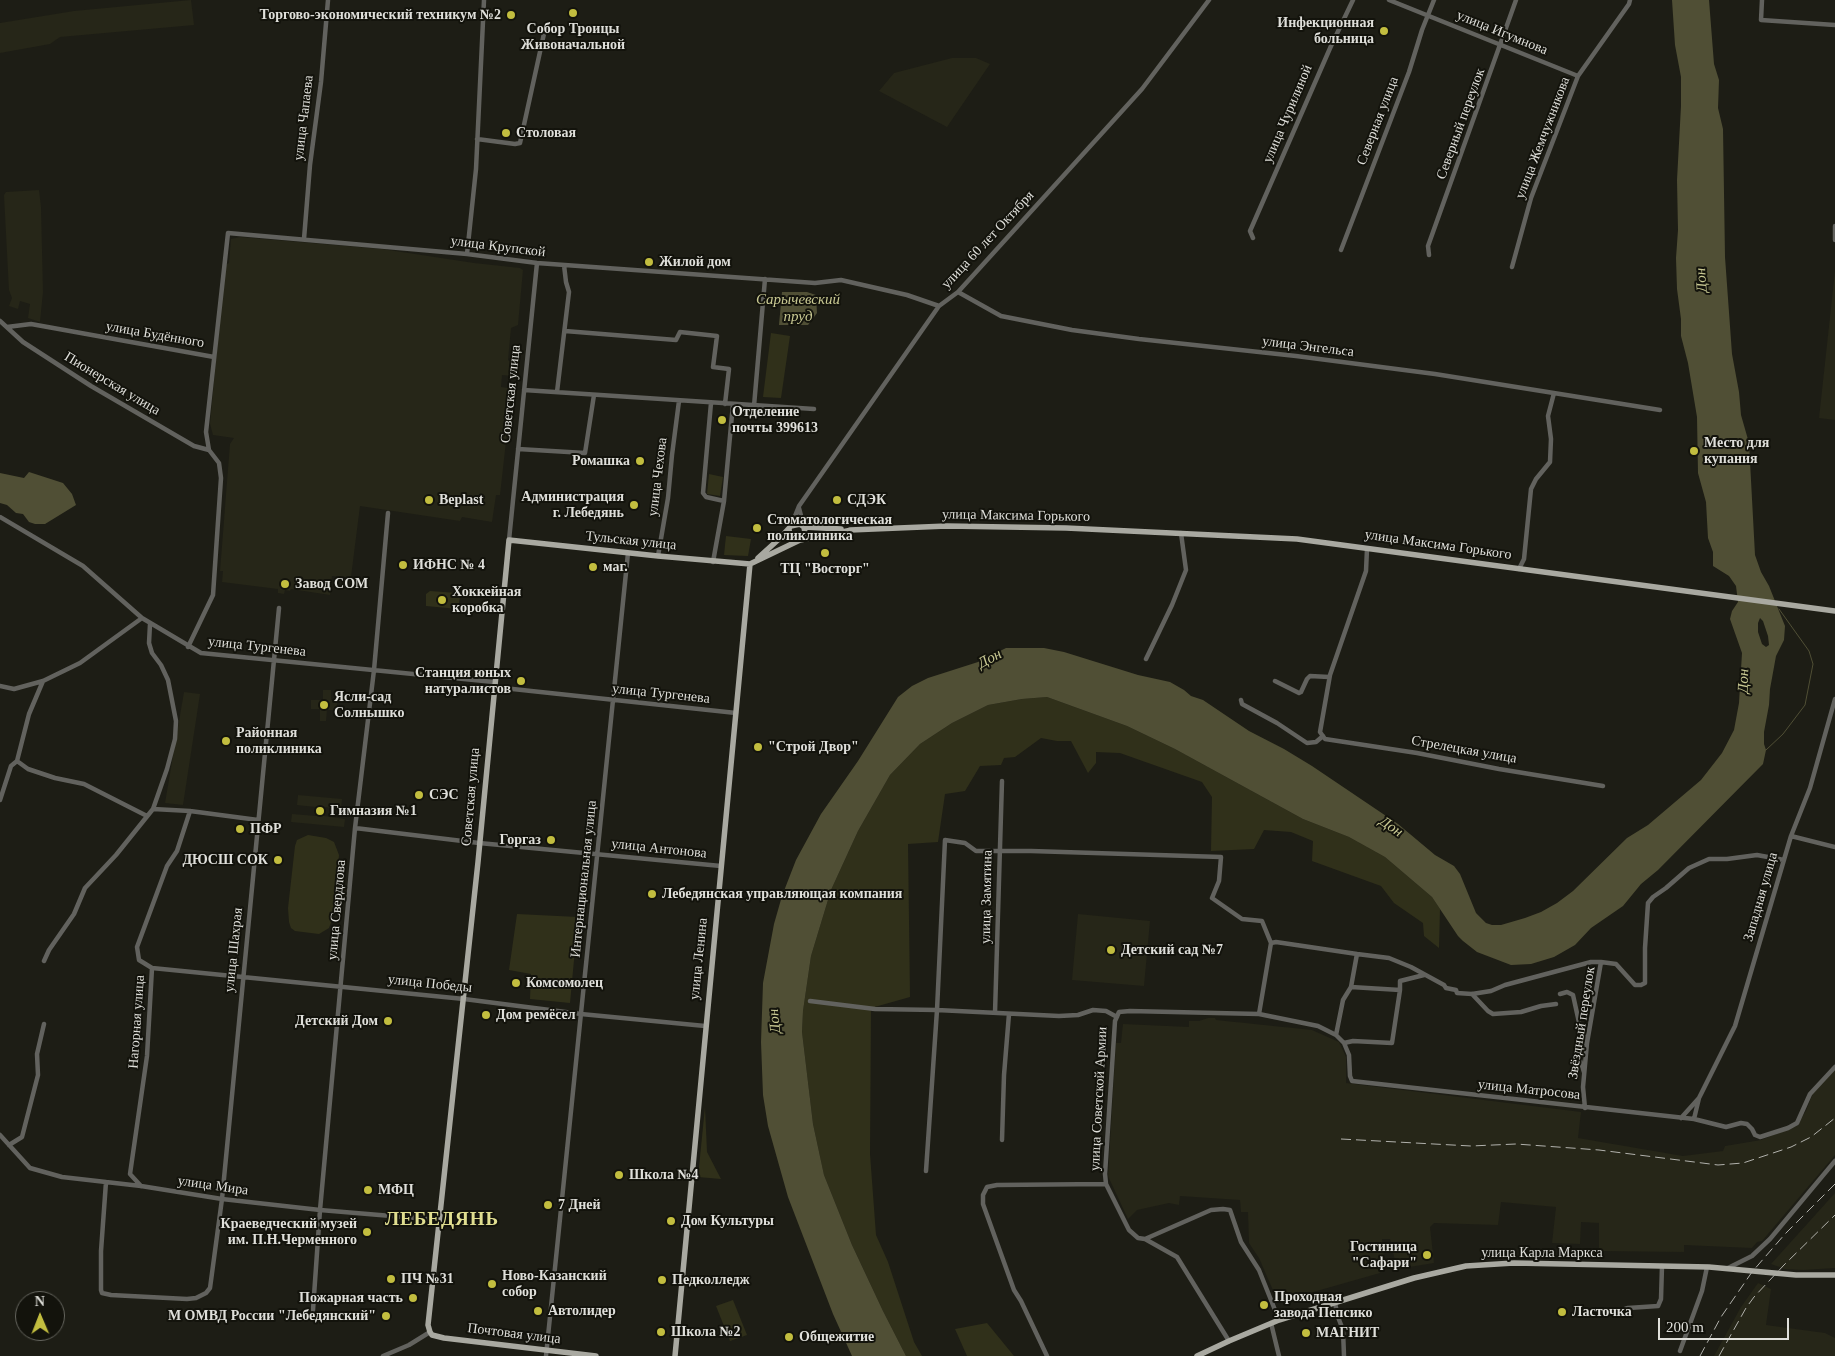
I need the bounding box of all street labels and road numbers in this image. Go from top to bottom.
street label: улица Игумнова [1454,7,1550,59]
street label: улица Чурилиной [1260,62,1316,166]
street label: Северный переулок [1433,66,1489,182]
street label: улица Чапаева [290,74,318,162]
street label: Северная улица [1353,74,1403,168]
street label: улица Жемчужникова [1512,75,1574,201]
street label: улица 60 лет Октября [938,187,1038,293]
street label: улица Крупской [450,233,546,261]
street label: улица Будённого [105,318,205,352]
street label: улица Энгельса [1261,333,1355,361]
street label: Советская улица [497,344,525,444]
street label: Пионерская улица [61,349,163,419]
street label: улица Чехова [645,437,671,517]
street label: улица Максима Горького [942,506,1090,526]
street label: улица Максима Горького [1364,526,1512,564]
street label: Тульская улица [585,528,677,554]
street label: улица Тургенева [207,634,307,660]
street label: улица Тургенева [611,681,711,707]
street label: Стрелецкая улица [1410,732,1518,768]
street label: Советская улица [458,747,484,847]
street label: Интернациональная улица [567,800,601,958]
street label: улица Антонова [611,836,707,862]
street label: улица Замятина [978,850,996,944]
street label: Западная улица [1740,850,1782,944]
street label: улица Свердлова [324,859,350,961]
street label: улица Шахрая [221,907,247,993]
street label: улица Ленина [686,917,712,1001]
street label: Звёздный переулок [1565,965,1599,1081]
street label: улица Победы [387,971,473,997]
street label: Нагорная улица [125,975,149,1069]
street label: улица Советской Армии [1087,1026,1111,1172]
street label: улица Матросова [1477,1076,1581,1104]
street label: улица Мира [177,1173,249,1199]
street label: улица Карла Маркса [1481,1245,1603,1261]
street label: Почтовая улица [466,1320,562,1348]

